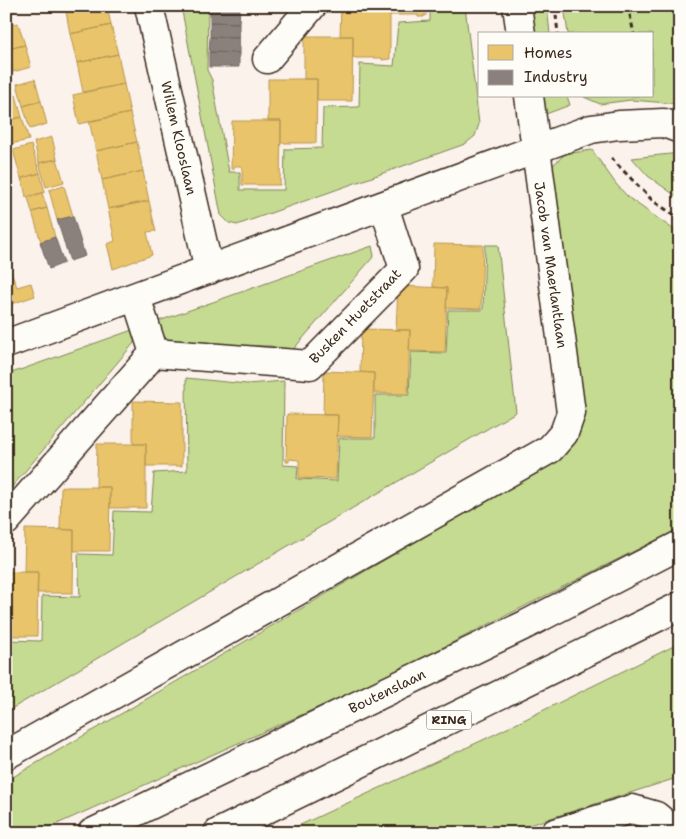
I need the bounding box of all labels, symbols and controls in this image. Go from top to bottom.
legend [478,32,654,98]
text: Homes [524,43,572,63]
text: Industry [524,67,588,87]
street label: Willem Klooslaan [157,79,201,197]
street label: Jacob van Maerlantlaan [530,181,572,350]
street label: Busken Huetstraat [305,265,405,367]
street label: Boutenslaan [346,664,429,717]
road number: RING [426,710,472,730]

